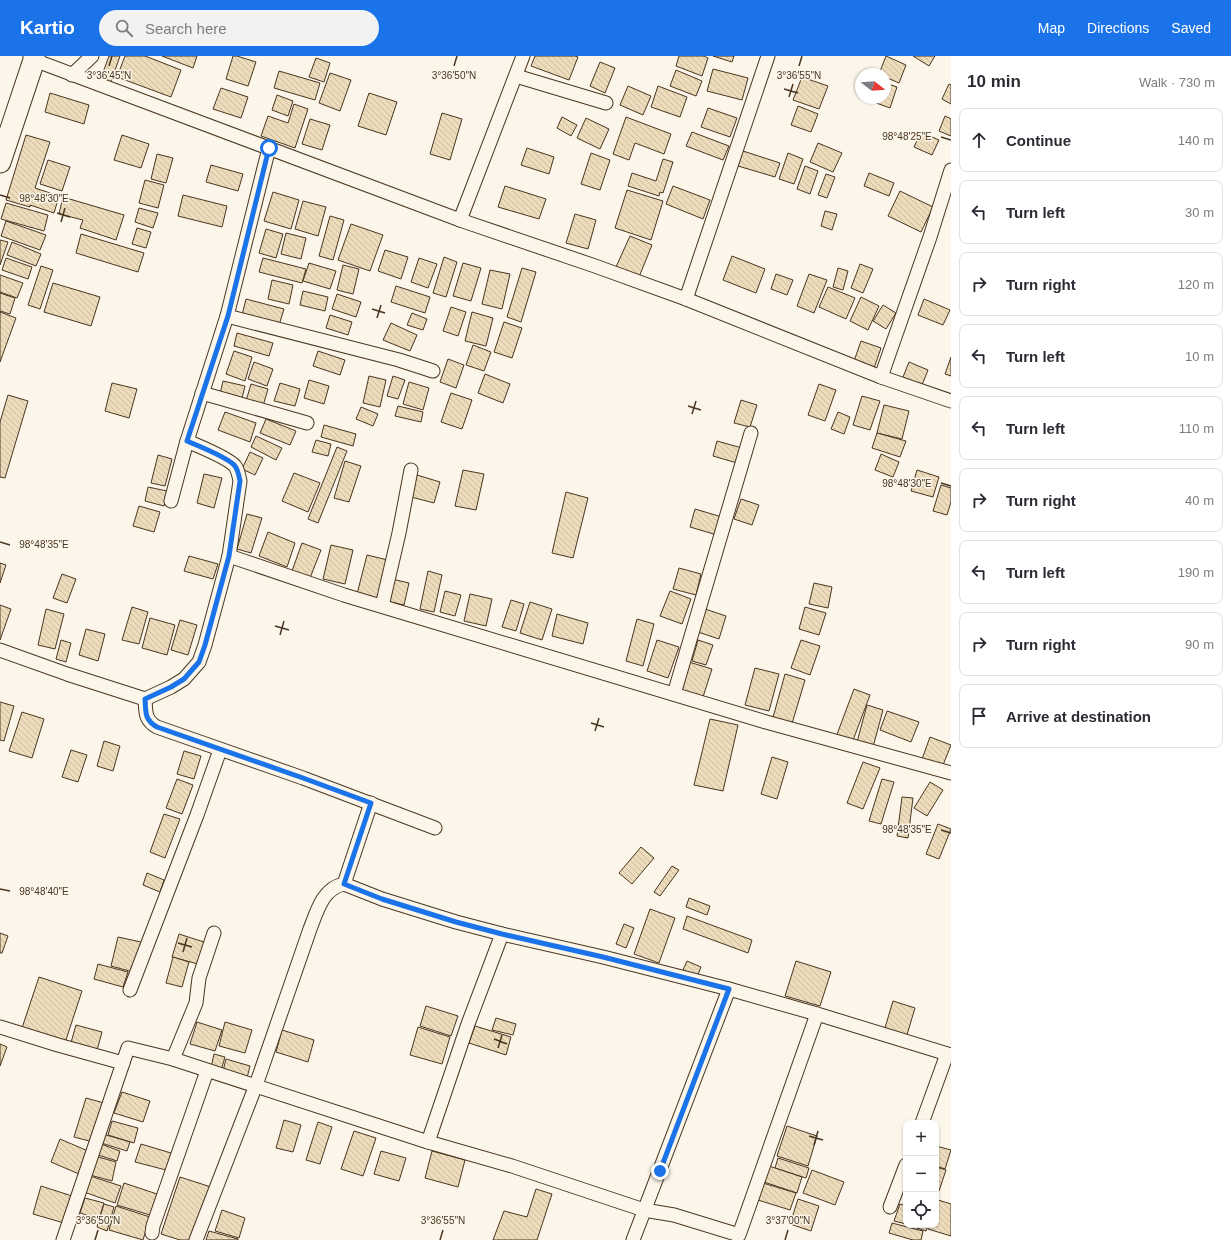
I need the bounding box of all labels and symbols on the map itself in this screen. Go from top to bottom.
north arrow [855,68,891,104]
text: 3°36'45"N [87,70,131,81]
text: 3°36'50"N [432,70,476,81]
text: 3°36'55"N [777,70,821,81]
text: 98°48'25"E [882,131,932,142]
route start [260,139,278,157]
text: 98°48'30"E [19,193,69,204]
text: 98°48'30"E [882,478,932,489]
text: 98°48'35"E [19,539,69,550]
text: 98°48'35"E [882,824,932,835]
text: 98°48'40"E [19,886,69,897]
route end [651,1162,669,1180]
text: 3°36'50"N [76,1215,120,1226]
text: 3°36'55"N [421,1215,465,1226]
text: 3°37'00"N [766,1215,810,1226]

